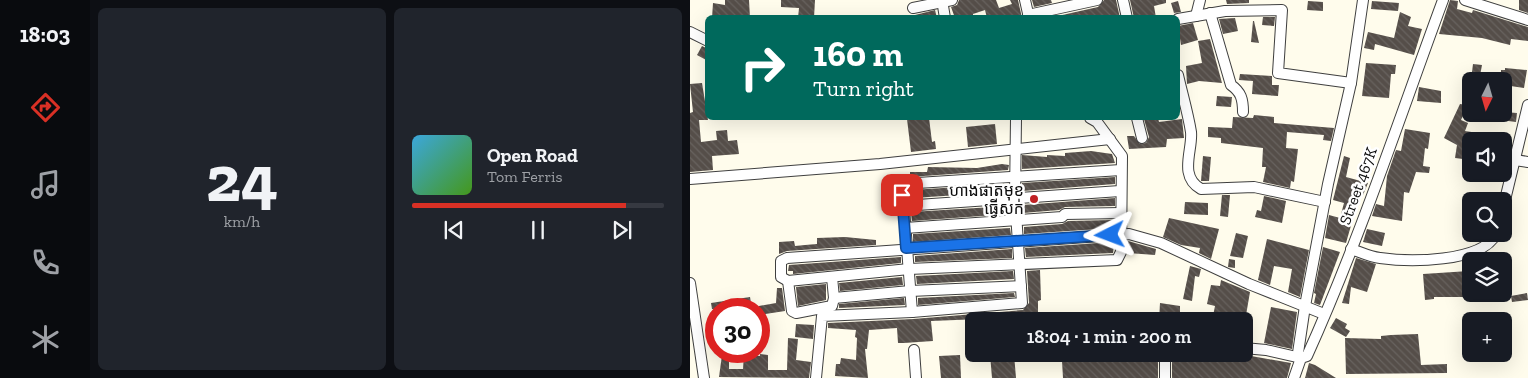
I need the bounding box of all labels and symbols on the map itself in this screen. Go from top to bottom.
north arrow [1462,72,1512,122]
street label: Street 467K [1335,144,1381,227]
pin [881,174,923,216]
place label: ហាងផាតមុខ ធ្វើសក់ [949,181,1024,218]
marker: ហាងផាតមុខ ធ្វើសក់ [1028,193,1040,205]
position arrow [1083,208,1135,260]
speed limit sign: 30 [705,298,770,363]

